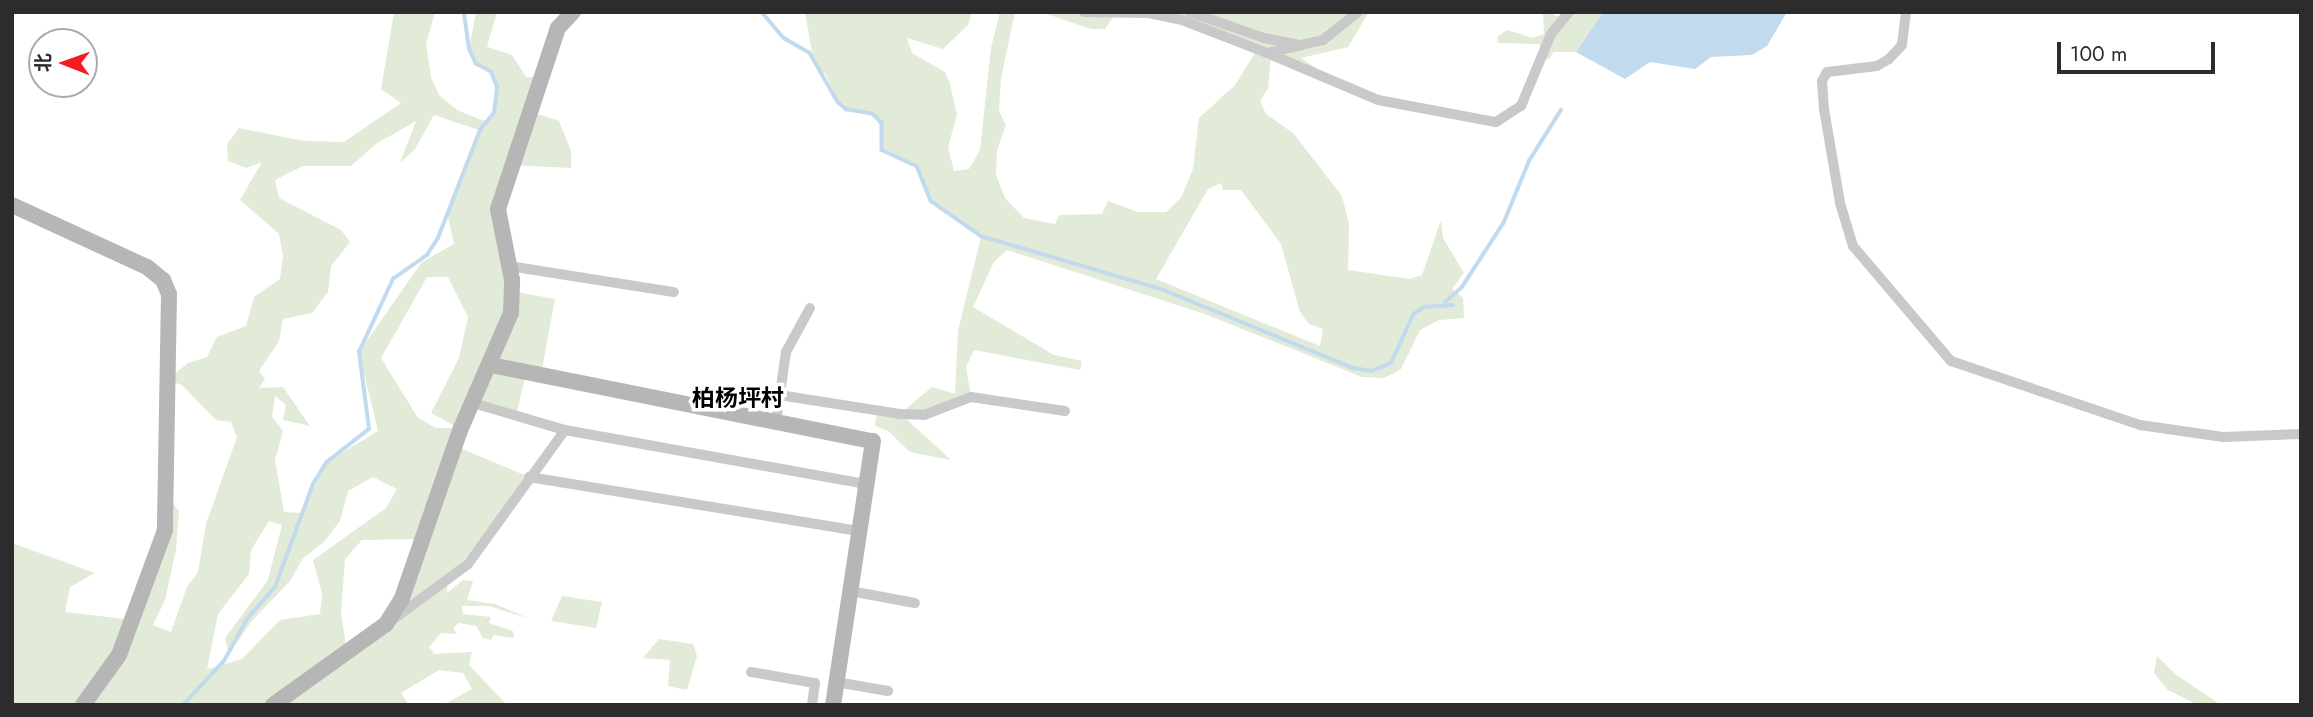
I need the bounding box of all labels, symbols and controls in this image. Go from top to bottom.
north arrow [28,28,98,98]
scale bar [2061,28,2218,72]
text: 100 m [2070,39,2127,69]
text: 北 [30,53,57,72]
district label: 柏杨坪村 [692,384,784,412]

